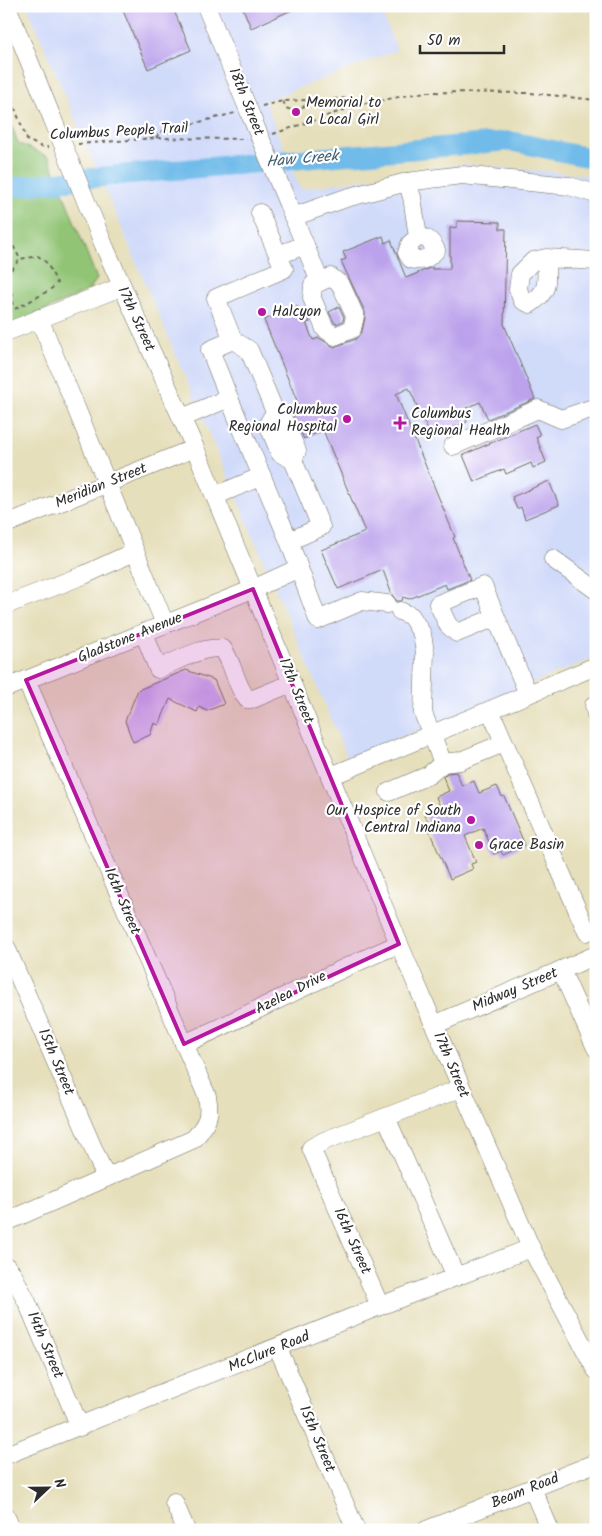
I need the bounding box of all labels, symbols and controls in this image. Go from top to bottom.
scale bar [420,22,503,54]
text: 50 m [427,29,461,53]
street label: 18th Street [221,64,271,140]
place label: Memorial to a Local Girl [306,91,381,132]
marker: Memorial to a Local Girl [290,106,302,118]
street label: Columbus People Trail [49,116,189,148]
water label: Haw Creek [265,143,342,175]
street label: 17th Street [110,282,162,356]
place label: Halcyon [272,300,321,324]
marker: Halcyon [256,306,268,318]
place label: Columbus Regional Hospital [229,398,338,439]
place label: Columbus Regional Health [411,402,510,443]
marker: Columbus Regional Hospital [341,413,353,425]
marker: Columbus Regional Health [393,416,407,430]
street label: Meridian Street [51,457,151,515]
street label: Gladstone Avenue [74,606,186,670]
street label: 17th Street [272,654,320,728]
place label: Our Hospice of South Central Indiana [326,799,461,840]
marker: Our Hospice of South Central Indiana [465,814,477,826]
place label: Grace Basin [489,833,564,857]
marker: Grace Basin [473,839,485,851]
street label: 16th Street [97,864,147,939]
street label: Midway Street [468,961,562,1019]
street label: Azelea Drive [251,965,331,1021]
street label: 15th Street [31,1025,81,1099]
street label: 17th Street [426,1028,476,1102]
street label: 16th Street [327,1204,377,1278]
street label: 14th Street [20,1308,70,1382]
street label: McClure Road [225,1325,314,1379]
street label: 15th Street [292,1402,342,1476]
north arrow [22,1464,72,1514]
street label: Beam Road [487,1466,563,1515]
text: N [47,1475,71,1492]

